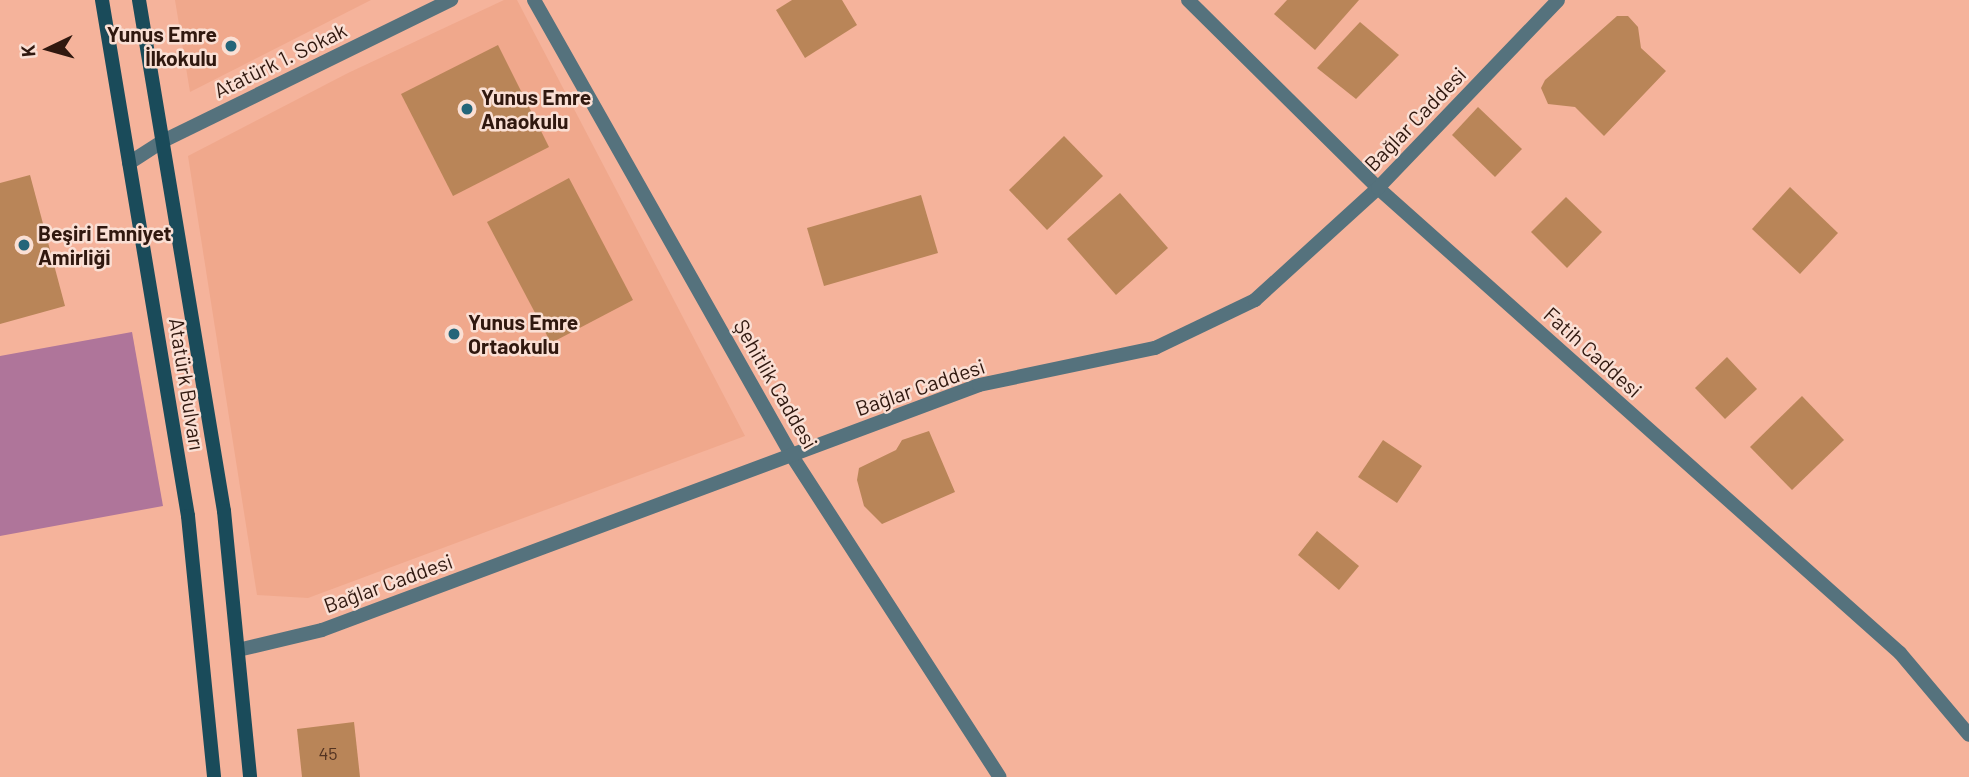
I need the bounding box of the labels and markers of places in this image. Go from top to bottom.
place label: Yunus Emre İlkokulu [107,21,217,71]
marker: Yunus Emre İlkokulu [223,38,239,54]
place label: Yunus Emre Anaokulu [481,84,591,134]
marker: Yunus Emre Anaokulu [459,101,475,117]
place label: Beşiri Emniyet Amirliği [38,220,172,270]
marker: Beşiri Emniyet Amirliği [16,237,32,253]
place label: Yunus Emre Ortaokulu [468,309,578,359]
marker: Yunus Emre Ortaokulu [446,326,462,342]

